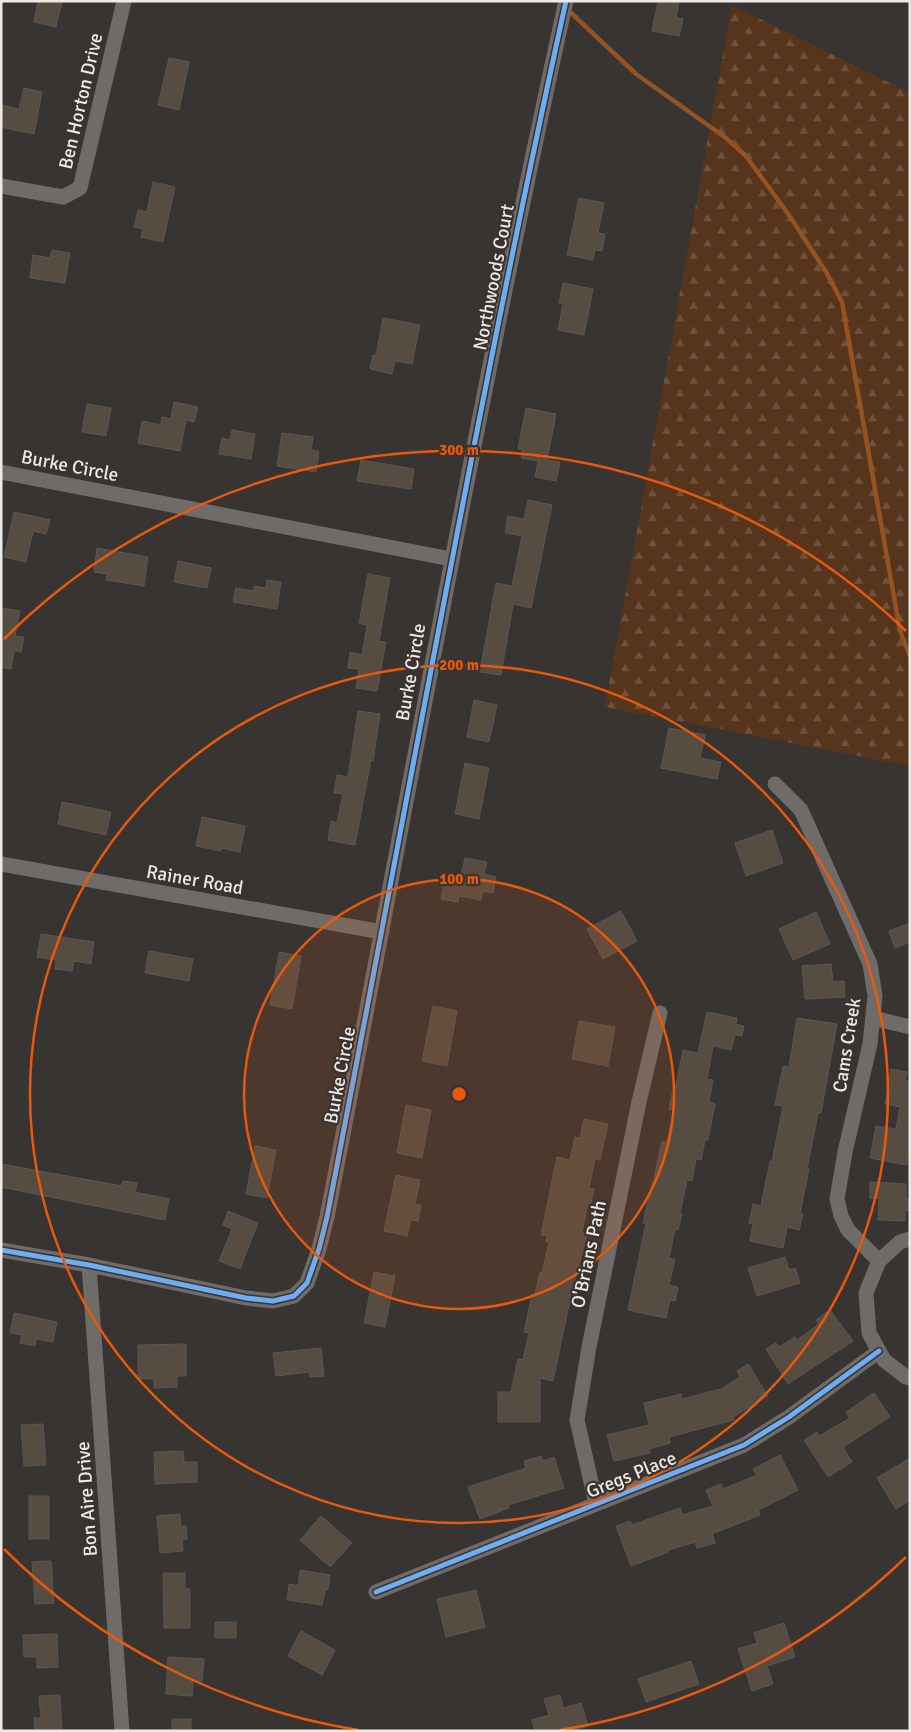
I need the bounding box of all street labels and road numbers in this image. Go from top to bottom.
street label: Ben Horton Drive [54,31,108,172]
street label: Northwoods Court [468,202,520,352]
street label: Burke Circle [19,445,121,487]
street label: Burke Circle [391,621,431,723]
street label: Rainer Road [145,860,245,900]
street label: Cams Creek [828,996,866,1094]
street label: Burke Circle [319,1024,361,1126]
street label: O'Brians Path [566,1198,612,1310]
street label: Bon Aire Drive [71,1440,103,1557]
street label: Gregs Place [583,1446,680,1504]

